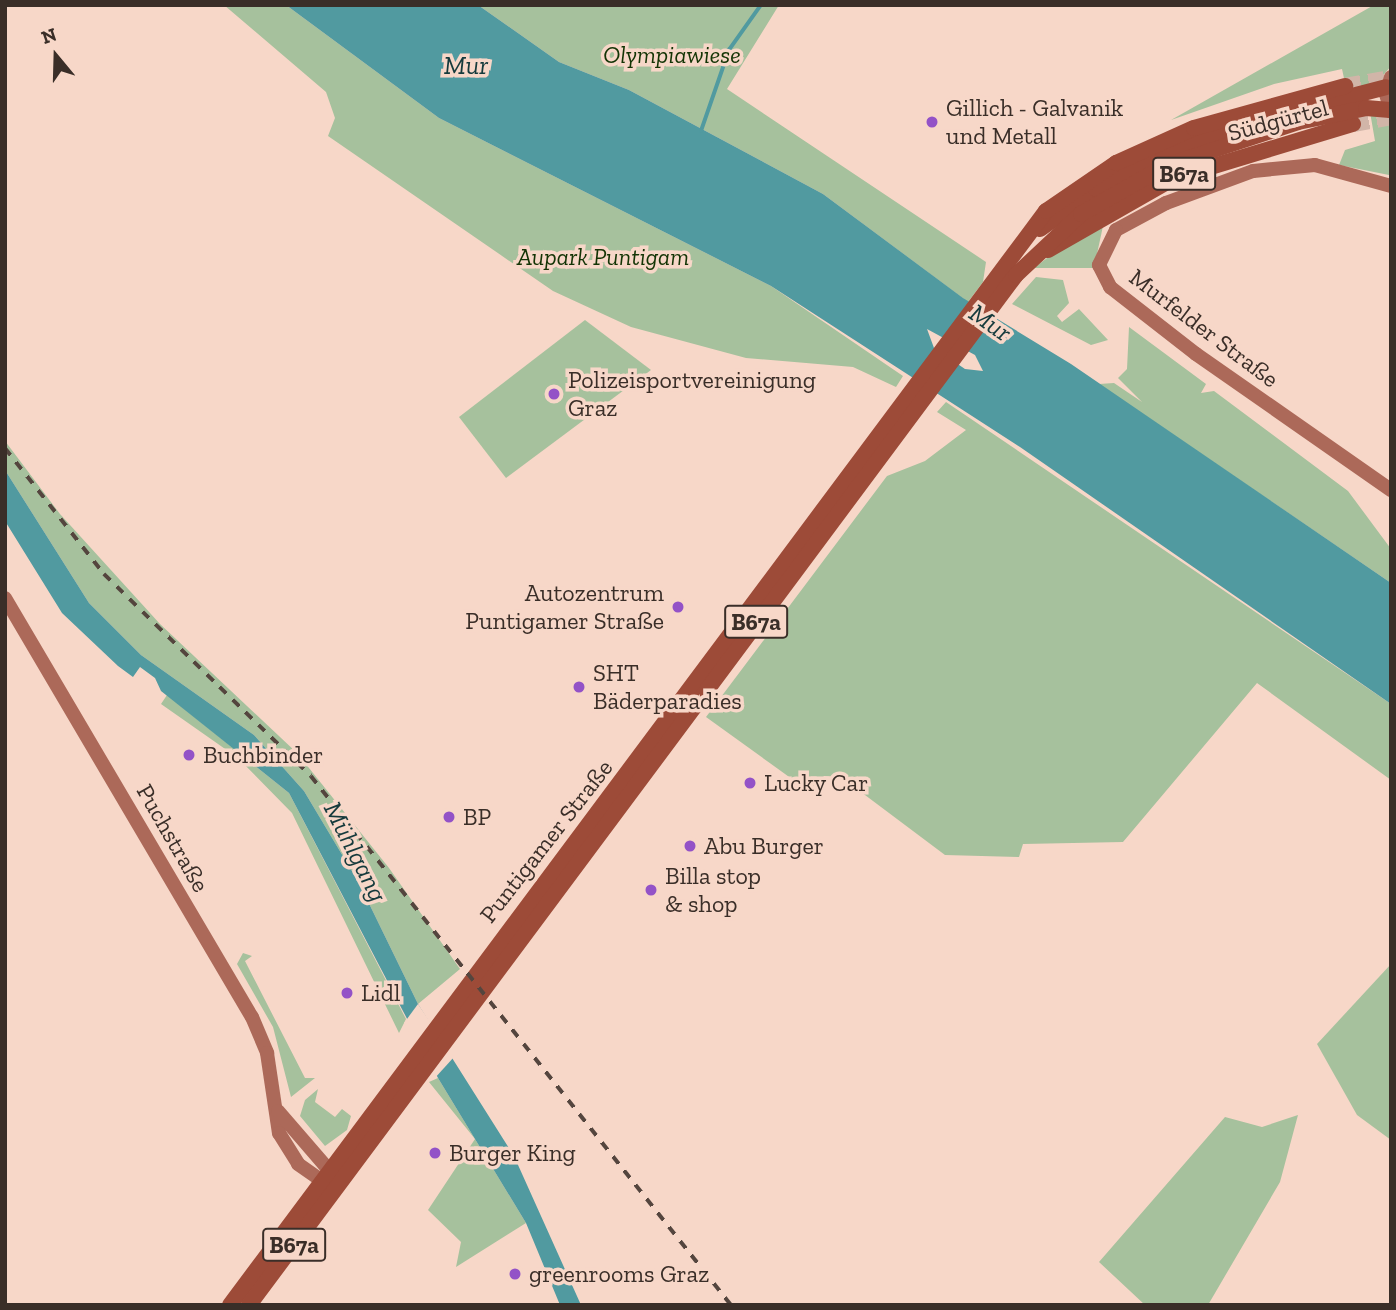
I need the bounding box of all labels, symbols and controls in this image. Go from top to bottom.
north arrow [21,21,91,91]
text: N [38,22,60,49]
park label: Olympiawiese [603,41,741,69]
water label: Mur [444,50,488,82]
street label: Südgürtel [1225,93,1331,147]
place label: Gillich - Galvanik und Metall [946,94,1124,150]
marker: Gillich - Galvanik und Metall [924,114,940,130]
road number: B67a [1151,154,1217,194]
park label: Aupark Puntigam [517,243,689,271]
street label: Murfelder Straße [1124,262,1284,394]
water label: Mur [963,298,1017,348]
place label: Polizeisportvereinigung Graz [568,366,816,422]
marker: Polizeisportvereinigung Graz [546,386,562,402]
place label: Autozentrum Puntigamer Straße [465,579,664,635]
marker: Autozentrum Puntigamer Straße [670,599,686,615]
road number: B67a [723,602,789,642]
place label: SHT Bäderparadies [593,659,742,715]
marker: SHT Bäderparadies [571,679,587,695]
place label: Buchbinder [203,741,323,769]
marker: Buchbinder [181,747,197,763]
street label: Puntigamer Straße [473,754,619,928]
place label: Lucky Car [764,769,869,797]
marker: Lucky Car [742,775,758,791]
street label: Puchstraße [131,779,215,897]
water label: Mühlgang [317,797,393,907]
place label: BP [463,803,491,831]
marker: BP [441,809,457,825]
place label: Abu Burger [704,832,824,860]
marker: Abu Burger [682,838,698,854]
place label: Billa stop & shop [665,862,761,918]
marker: Billa stop & shop [643,882,659,898]
place label: Lidl [361,979,400,1007]
marker: Lidl [339,985,355,1001]
place label: Burger King [449,1139,576,1167]
marker: Burger King [427,1145,443,1161]
road number: B67a [261,1226,327,1264]
place label: greenrooms Graz [529,1260,709,1288]
marker: greenrooms Graz [507,1266,523,1282]

